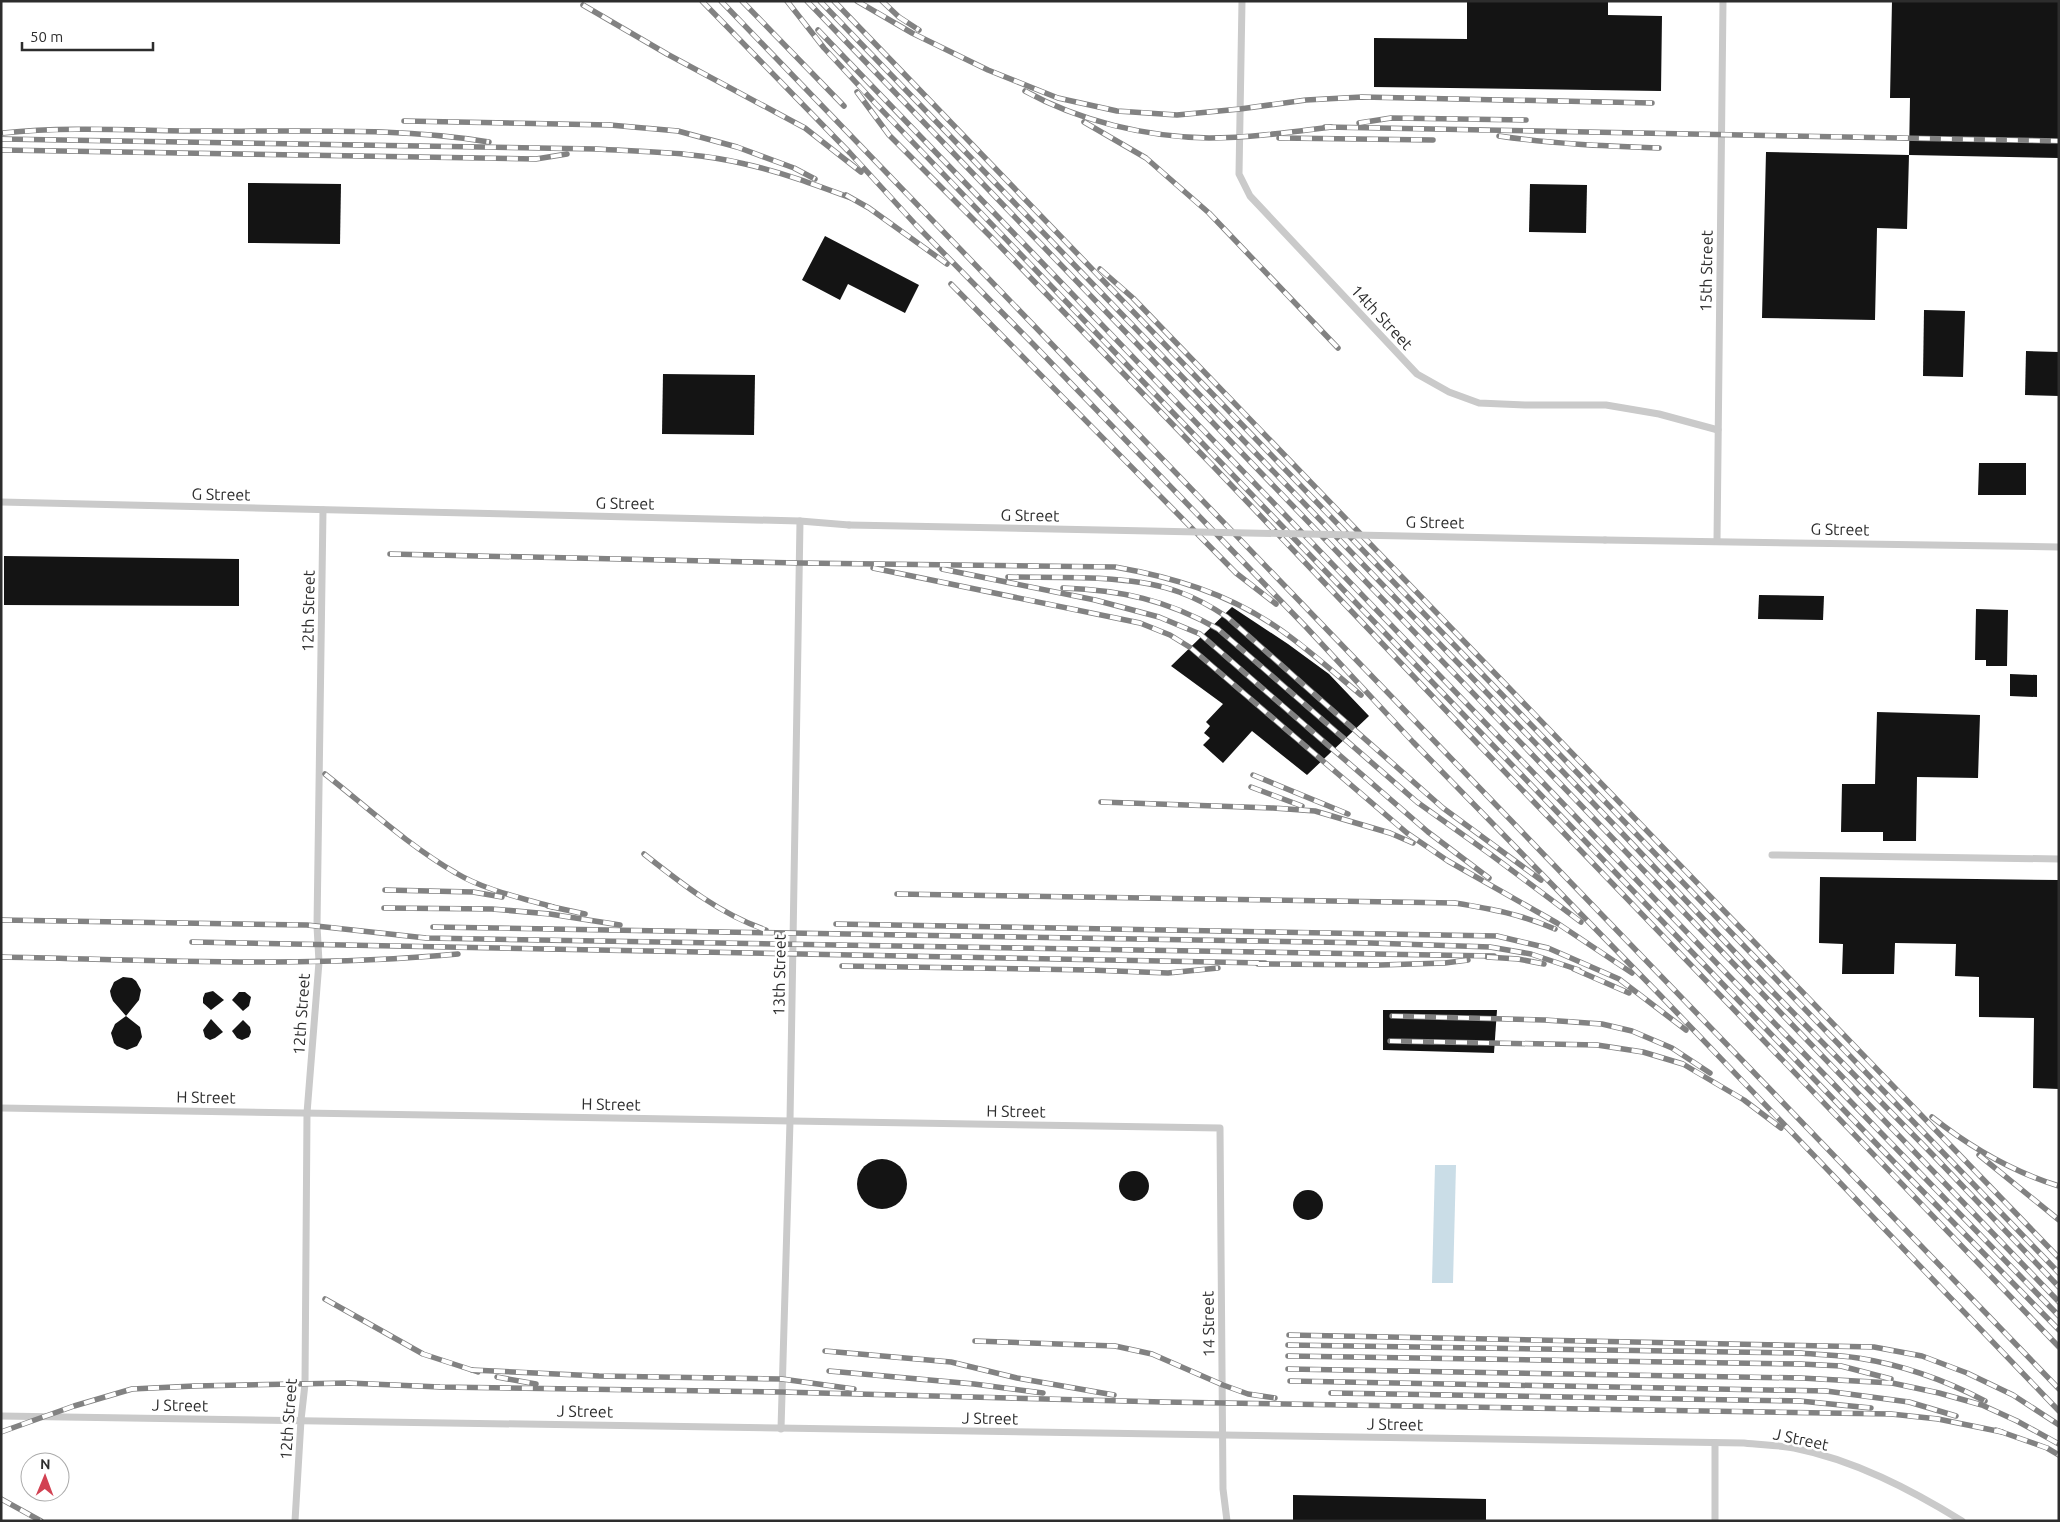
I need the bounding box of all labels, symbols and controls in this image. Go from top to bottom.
scale bar [22,20,154,52]
text: 50 m [30,28,63,45]
street label: 15th Street [1696,229,1716,312]
street label: 14th Street [1348,281,1417,354]
street label: G Street [191,484,251,504]
street label: G Street [595,493,655,513]
street label: G Street [1000,505,1060,525]
street label: G Street [1405,512,1465,532]
street label: G Street [1810,519,1870,539]
street label: 12th Street [298,569,318,652]
street label: 13th Street [769,933,789,1016]
street label: 12th Street [289,972,313,1055]
street label: H Street [176,1087,237,1107]
street label: H Street [581,1094,642,1114]
street label: H Street [986,1101,1047,1121]
street label: 14 Street [1198,1290,1218,1357]
street label: 12th Street [276,1377,300,1460]
street label: J Street [152,1396,209,1415]
street label: J Street [557,1402,614,1421]
street label: J Street [962,1409,1019,1428]
street label: J Street [1367,1415,1424,1434]
street label: J Street [1772,1424,1831,1454]
north arrow [20,1452,70,1502]
text: N [40,1456,51,1472]

